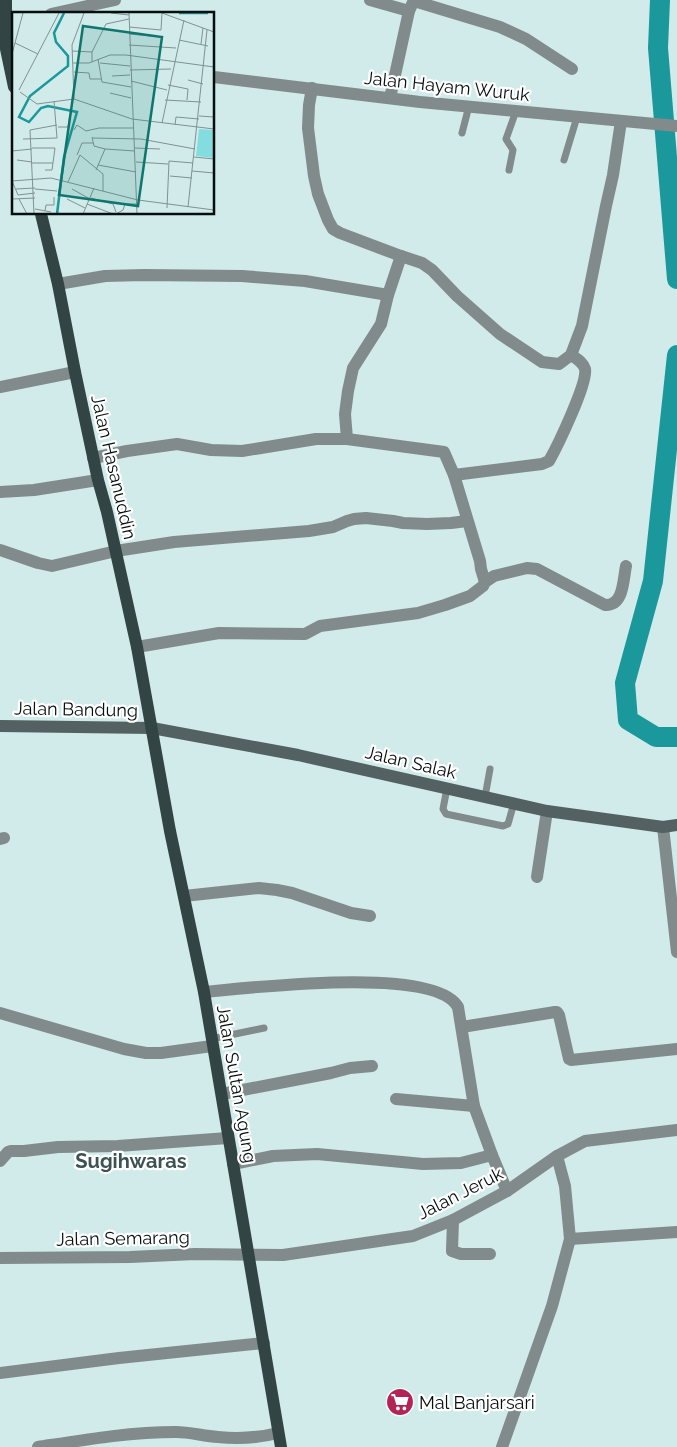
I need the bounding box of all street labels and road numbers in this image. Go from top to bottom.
street label: Jalan Hayam Wuruk [363,67,531,105]
street label: Jalan Hasanuddin [87,393,141,541]
street label: Jalan Bandung [14,697,138,721]
street label: Jalan Salak [363,741,459,783]
street label: Jalan Sultan Agung [213,1003,261,1165]
street label: Jalan Jeruk [414,1162,507,1224]
street label: Jalan Semarang [56,1226,190,1250]

